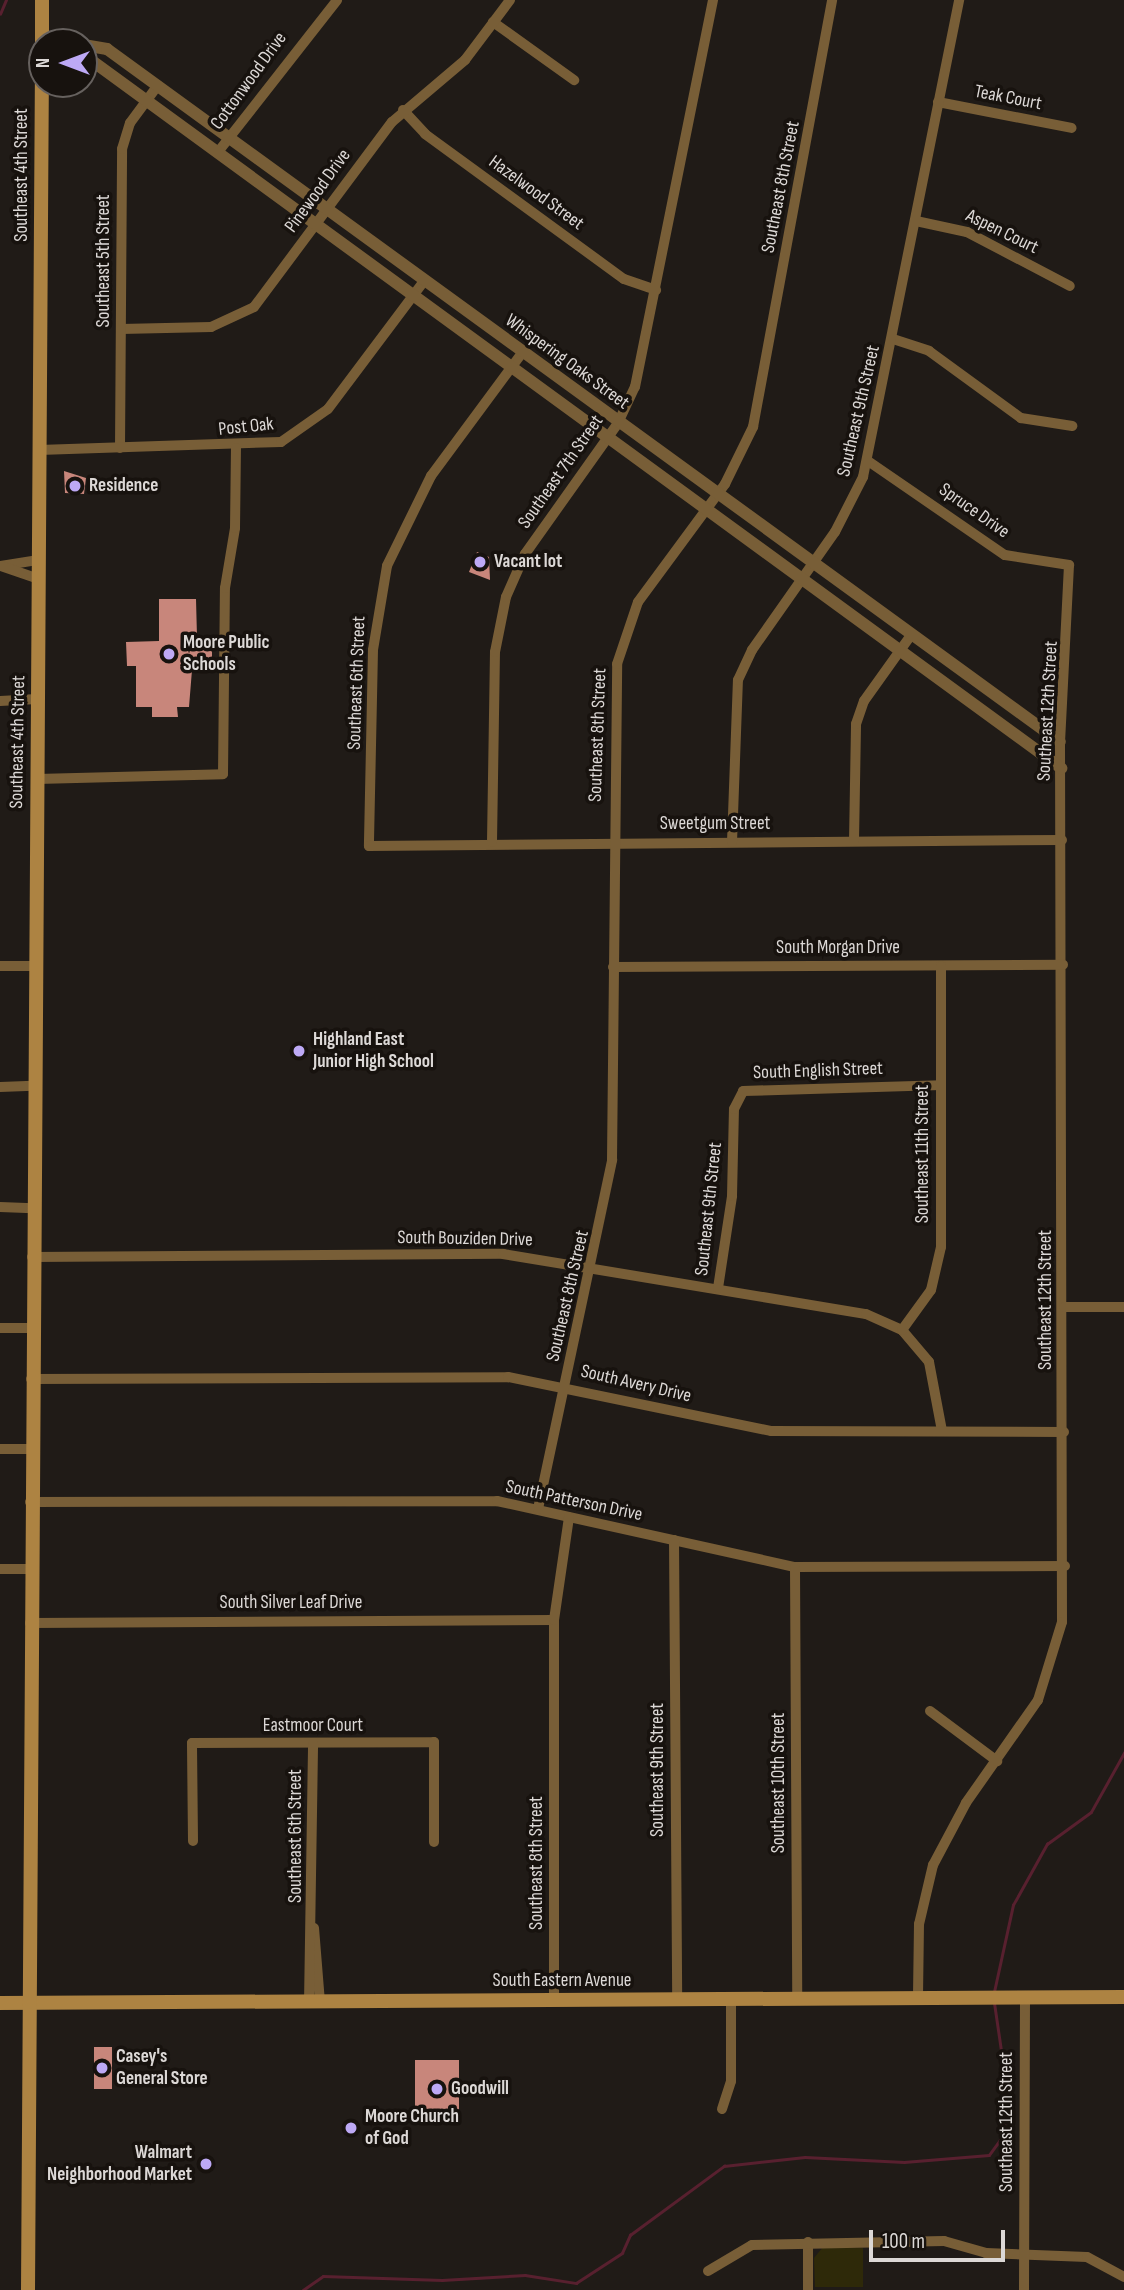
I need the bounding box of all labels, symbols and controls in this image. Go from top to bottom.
north arrow [28,28,98,98]
street label: Cottonwood Drive [206,28,292,134]
text: N [32,58,55,68]
street label: Teak Court [972,80,1044,116]
street label: Southeast 4th Street [11,108,33,242]
street label: Southeast 8th Street [757,119,805,255]
street label: Pinewood Drive [280,145,356,237]
street label: Hazelwood Street [484,151,588,235]
street label: Southeast 5th Street [93,194,115,328]
street label: Aspen Court [962,205,1042,259]
street label: Whispering Oaks Street [501,309,633,415]
street label: Southeast 9th Street [833,343,885,479]
street label: Southeast 7th Street [513,411,609,533]
street label: Post Oak [217,413,275,441]
place label: Residence [89,475,158,497]
marker: Residence [67,478,83,494]
street label: Spruce Drive [934,479,1014,543]
place label: Vacant lot [494,551,562,573]
marker: Vacant lot [472,554,488,570]
street label: Southeast 6th Street [343,616,371,750]
place label: Moore Public Schools [183,632,269,676]
street label: Southeast 12th Street [1033,640,1063,782]
marker: Moore Public Schools [161,646,177,662]
street label: Southeast 8th Street [584,668,612,802]
street label: Southeast 4th Street [5,675,31,809]
street label: Sweetgum Street [660,813,770,835]
street label: South Morgan Drive [776,937,900,959]
place label: Highland East Junior High School [313,1029,434,1073]
marker: Highland East Junior High School [291,1043,307,1059]
street label: South English Street [753,1057,883,1085]
street label: Southeast 11th Street [912,1085,934,1223]
street label: Southeast 9th Street [691,1141,727,1277]
street label: South Bouziden Drive [397,1226,533,1252]
street label: Southeast 8th Street [542,1228,594,1364]
street label: Southeast 12th Street [1035,1230,1057,1370]
street label: South Avery Drive [578,1360,694,1408]
street label: South Patterson Drive [504,1475,644,1527]
street label: South Silver Leaf Drive [220,1592,362,1614]
street label: Southeast 9th Street [647,1703,669,1837]
street label: Southeast 10th Street [768,1713,790,1853]
street label: Eastmoor Court [263,1715,363,1737]
street label: Southeast 6th Street [285,1769,307,1903]
street label: Southeast 8th Street [526,1796,548,1930]
street label: South Eastern Avenue [493,1970,631,1992]
place label: Casey's General Store [116,2046,208,2090]
street label: Southeast 12th Street [996,2052,1018,2192]
marker: Casey's General Store [94,2060,110,2076]
place label: Goodwill [451,2078,509,2100]
marker: Goodwill [429,2081,445,2097]
place label: Moore Church of God [365,2106,459,2150]
marker: Moore Church of God [343,2120,359,2136]
place label: Walmart Neighborhood Market [47,2142,192,2186]
marker: Walmart Neighborhood Market [198,2156,214,2172]
scale bar [872,2216,1009,2260]
text: 100 m [882,2229,925,2254]

